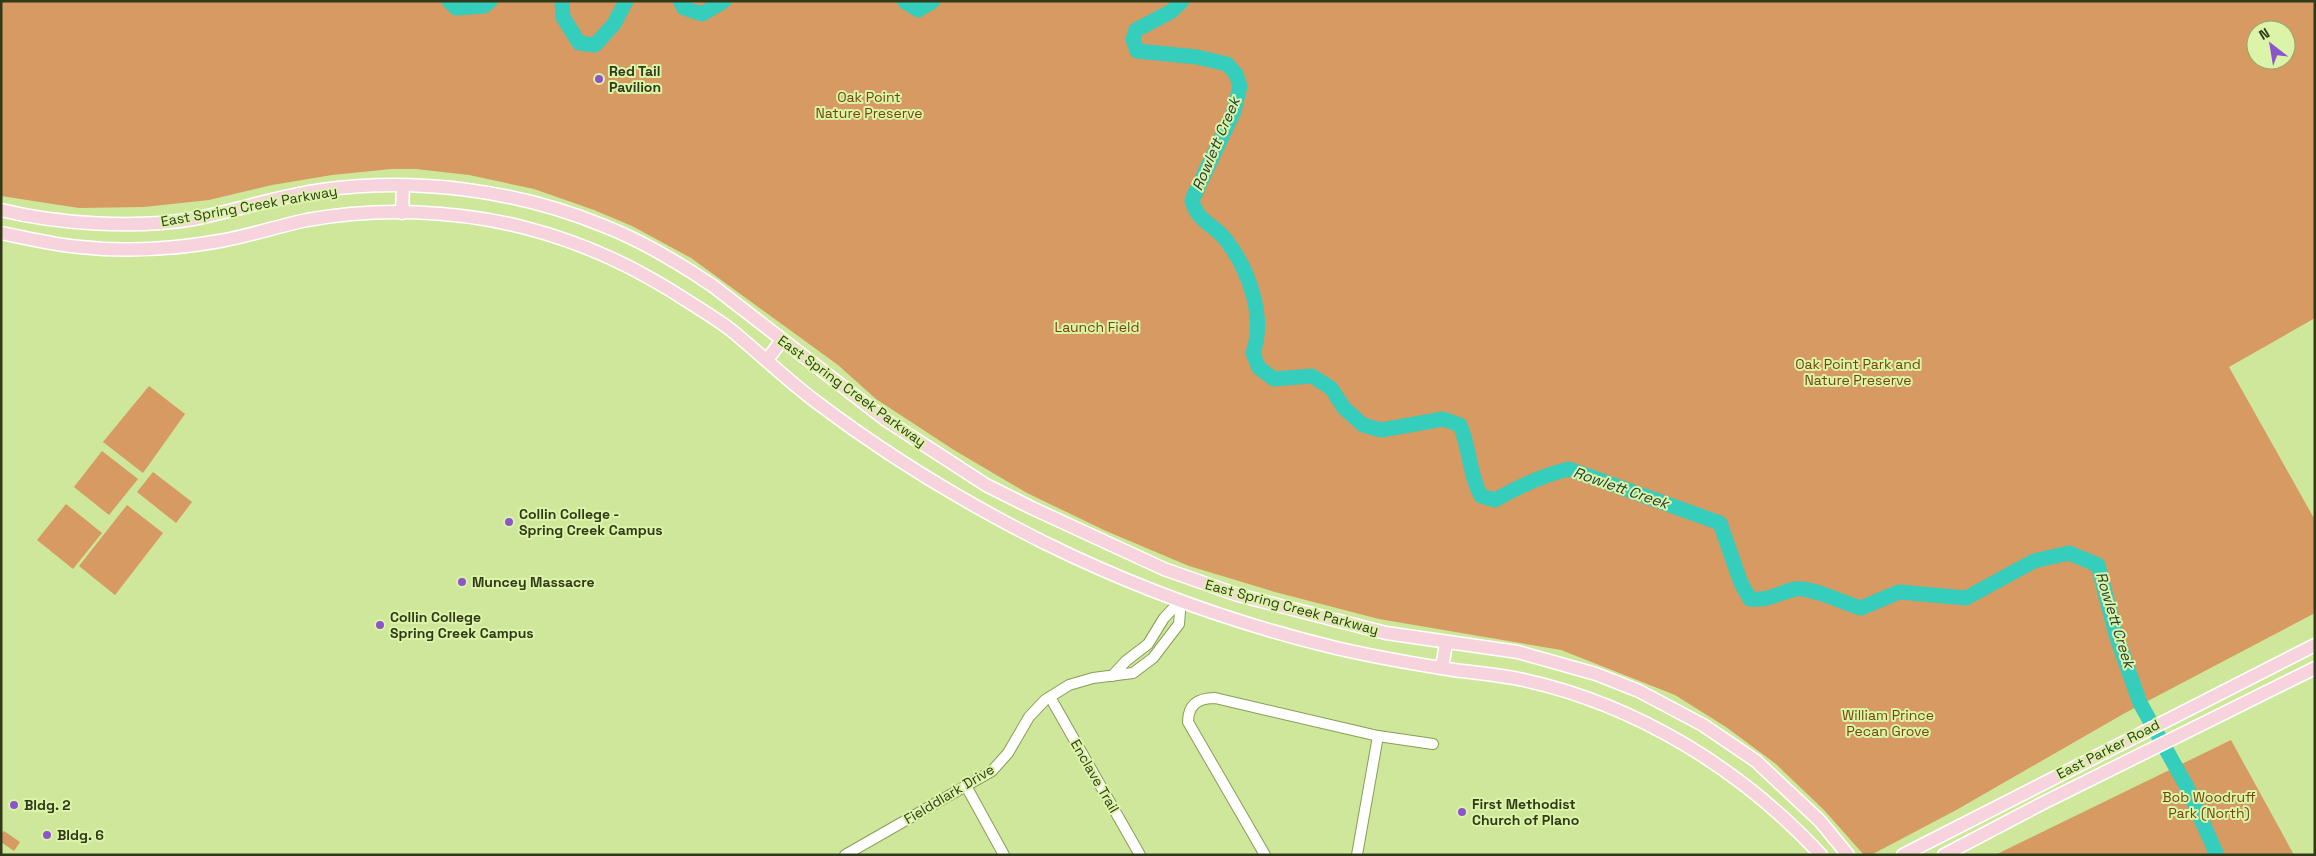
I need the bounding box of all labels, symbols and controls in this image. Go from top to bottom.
north arrow [2246,20,2296,70]
text: N [2256,24,2273,44]
place label: Red Tail Pavilion [609,62,661,96]
marker: Red Tail Pavilion [593,73,605,85]
park label: Oak Point Nature Preserve [815,88,923,122]
water label: Rowlett Creek [1187,92,1244,193]
street label: East Spring Creek Parkway [159,182,339,230]
park label: Launch Field [1055,318,1139,336]
street label: East Spring Creek Parkway [774,331,930,451]
park label: Oak Point Park and Nature Preserve [1795,355,1921,389]
water label: Rowlett Creek [1571,462,1673,513]
place label: Collin College - Spring Creek Campus [519,505,663,539]
marker: Collin College - Spring Creek Campus [503,516,515,528]
water label: Rowlett Creek [2092,569,2140,672]
place label: Muncey Massacre [472,573,595,591]
street label: East Spring Creek Parkway [1203,575,1381,639]
marker: Muncey Massacre [456,576,468,588]
place label: Collin College Spring Creek Campus [390,608,534,642]
marker: Collin College Spring Creek Campus [374,619,386,631]
park label: William Prince Pecan Grove [1842,706,1934,740]
street label: East Parker Road [2053,715,2163,783]
street label: Enclave Trail [1067,736,1123,816]
street label: Fielddlark Drive [901,760,997,828]
park label: Bob Woodruff Park (North) [2162,788,2256,822]
place label: First Methodist Church of Plano [1472,795,1579,829]
place label: Bldg. 2 [24,796,71,814]
marker: Bldg. 2 [8,799,20,811]
marker: First Methodist Church of Plano [1456,806,1468,818]
place label: Bldg. 6 [57,826,104,844]
marker: Bldg. 6 [41,829,53,841]

